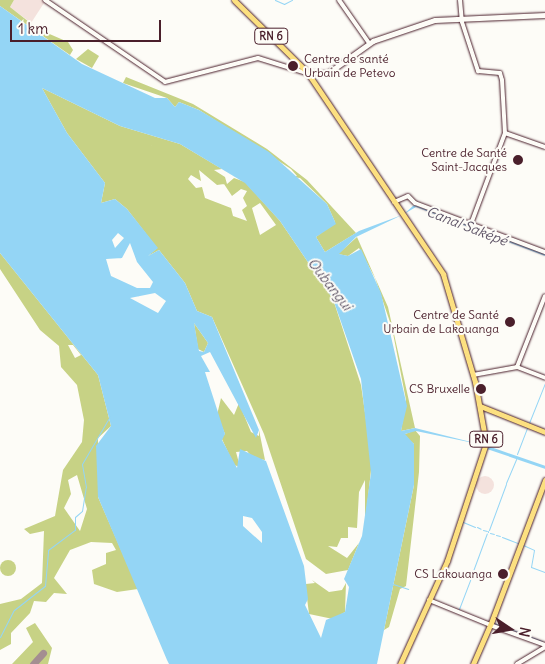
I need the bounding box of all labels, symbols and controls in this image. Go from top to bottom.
scale bar [12,10,164,42]
text: 1 km [18,19,48,38]
road number: RN 6 [254,28,288,44]
place label: Centre de santé Urbain de Petevo [304,52,395,80]
marker: Centre de santé Urbain de Petevo [286,59,300,73]
place label: Centre de Santé Saint-Jacques [421,146,507,174]
marker: Centre de Santé Saint-Jacques [511,153,525,167]
water label: Canal Saképé [424,203,510,249]
water label: Oubangui [304,254,356,314]
place label: Centre de Santé Urbain de Lakouanga [383,308,499,336]
marker: Centre de Santé Urbain de Lakouanga [503,315,517,329]
place label: CS Bruxelle [409,382,470,396]
marker: CS Bruxelle [474,382,488,396]
road number: RN 6 [468,430,504,448]
place label: CS Lakouanga [414,567,492,581]
marker: CS Lakouanga [496,567,510,581]
north arrow [485,604,535,654]
text: N [515,626,534,639]

